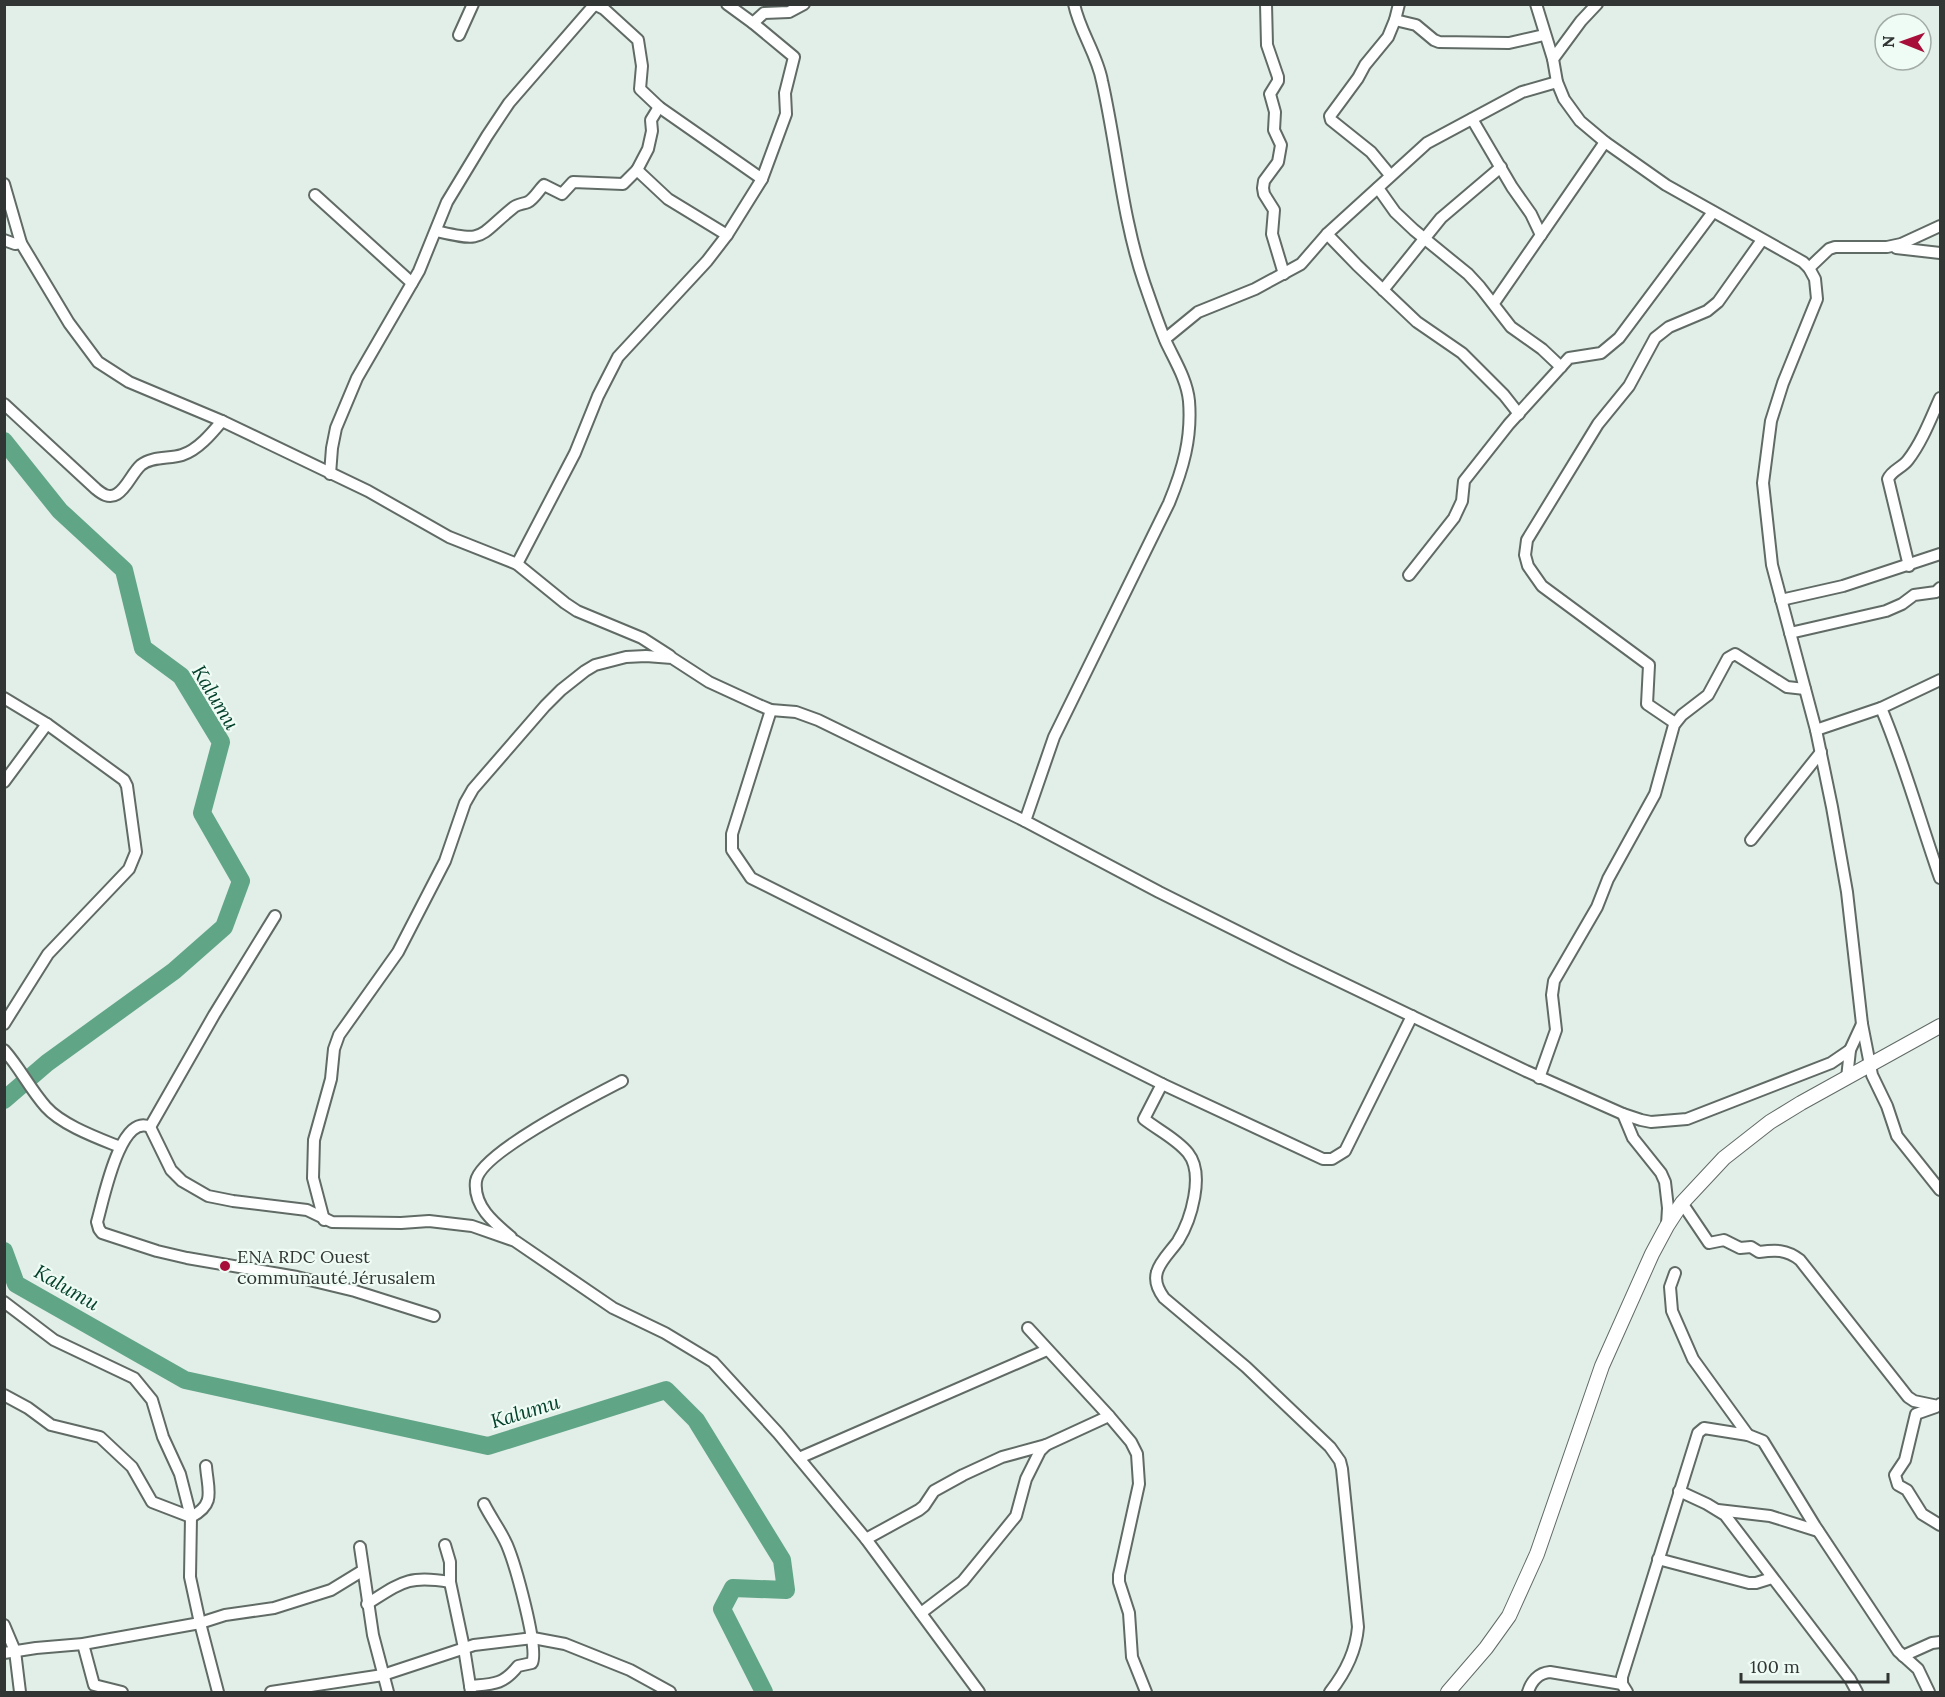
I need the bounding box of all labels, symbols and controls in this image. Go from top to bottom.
north arrow [1873,12,1933,72]
text: N [1878,35,1898,48]
water label: Kalumu [187,660,245,734]
place label: ENA RDC Ouest communauté Jérusalem [237,1245,436,1289]
water label: Kalumu [30,1258,104,1316]
marker: ENA RDC Ouest communauté Jérusalem [218,1259,232,1273]
water label: Kalumu [487,1389,563,1433]
scale bar [1741,1646,1888,1684]
text: 100 m [1750,1655,1800,1678]

